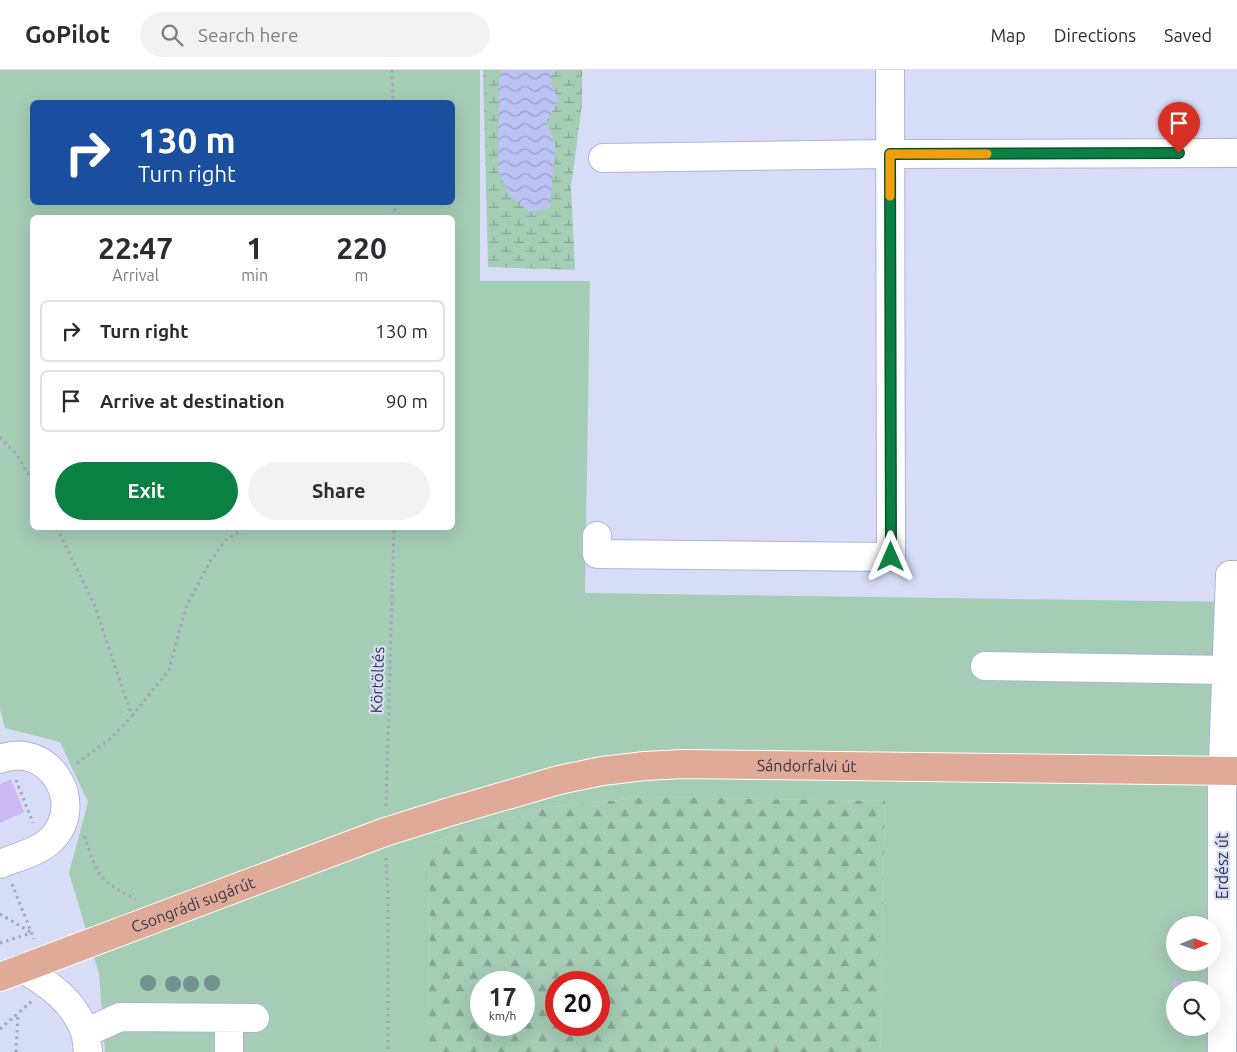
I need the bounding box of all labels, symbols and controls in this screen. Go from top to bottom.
search box [140,12,490,57]
text: GoPilot [25,21,110,48]
icon: search [158,21,186,49]
text: Search here [198,24,298,46]
text: Map [990,25,1026,45]
text: Directions [1054,25,1136,45]
text: Saved [1164,25,1212,45]
pin [1158,102,1200,153]
icon: arrive [1165,109,1193,137]
icon: right [55,120,120,185]
text: 130 m [138,120,236,160]
text: Turn right [138,161,236,186]
text: 22:47 [98,231,173,265]
text: 1 [246,231,263,265]
text: 220 [336,231,387,265]
text: Arrival [112,266,159,284]
text: min [241,266,268,284]
text: m [355,266,368,284]
icon: right [57,317,85,345]
text: Turn right [100,320,188,342]
text: 130 m [375,320,428,342]
icon: arrive [57,387,85,415]
text: Arrive at destination [100,390,285,412]
text: 90 m [386,390,428,412]
button: Exit [55,462,238,520]
button: Share [248,462,430,520]
position arrow [864,530,916,582]
street label: Körtöltés [367,646,387,714]
street label: Sándorfalvi út [757,756,857,775]
street label: Erdész út [1213,832,1231,899]
street label: Csongrádi sugárút [128,873,258,936]
north arrow [1166,916,1221,971]
map controls [1166,916,1221,1036]
speed limit sign: 20 [545,971,610,1036]
button: search [1166,981,1221,1036]
text: 17 [488,983,517,1011]
text: km/h [489,1009,516,1022]

